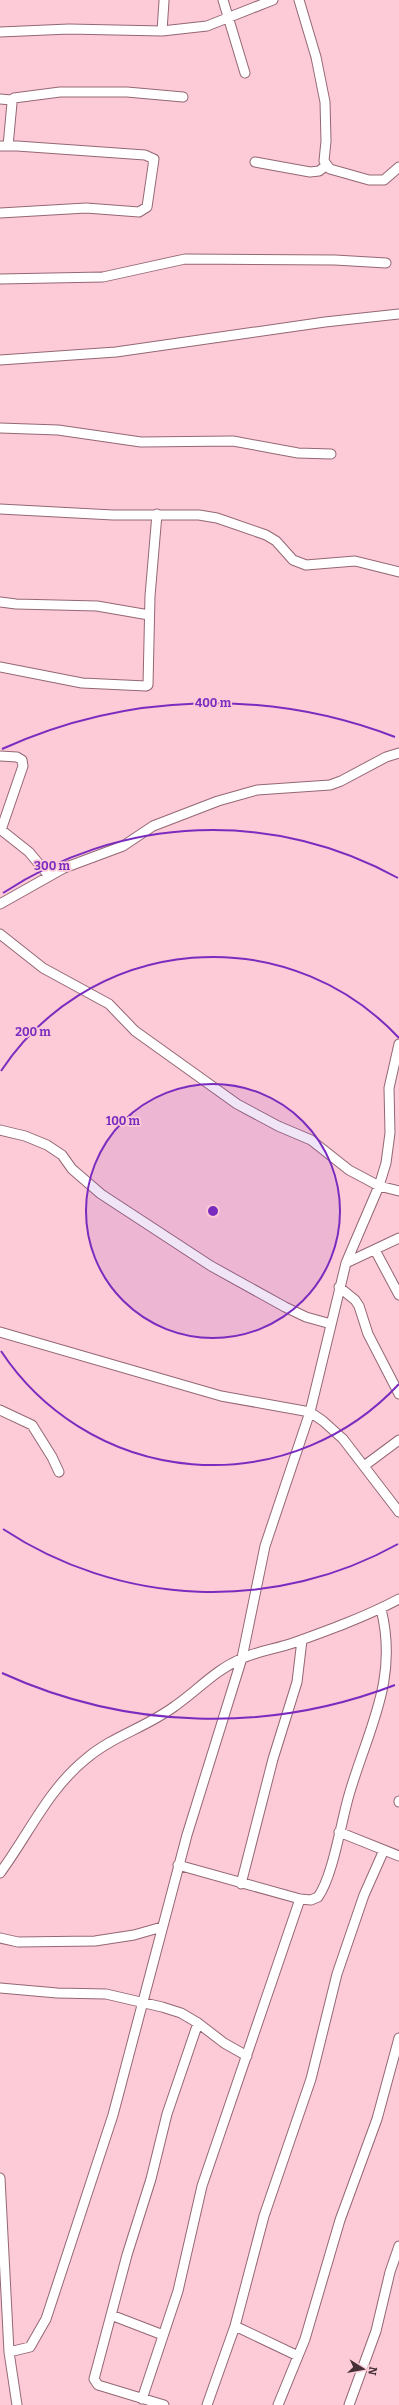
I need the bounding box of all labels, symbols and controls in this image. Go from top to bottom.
text: 400 m [195,696,232,710]
text: 300 m [34,859,70,873]
text: 200 m [15,1025,51,1039]
text: 100 m [106,1114,141,1128]
centre of rings [206,1204,220,1218]
north arrow [343,2349,383,2389]
text: N [365,2365,380,2377]

